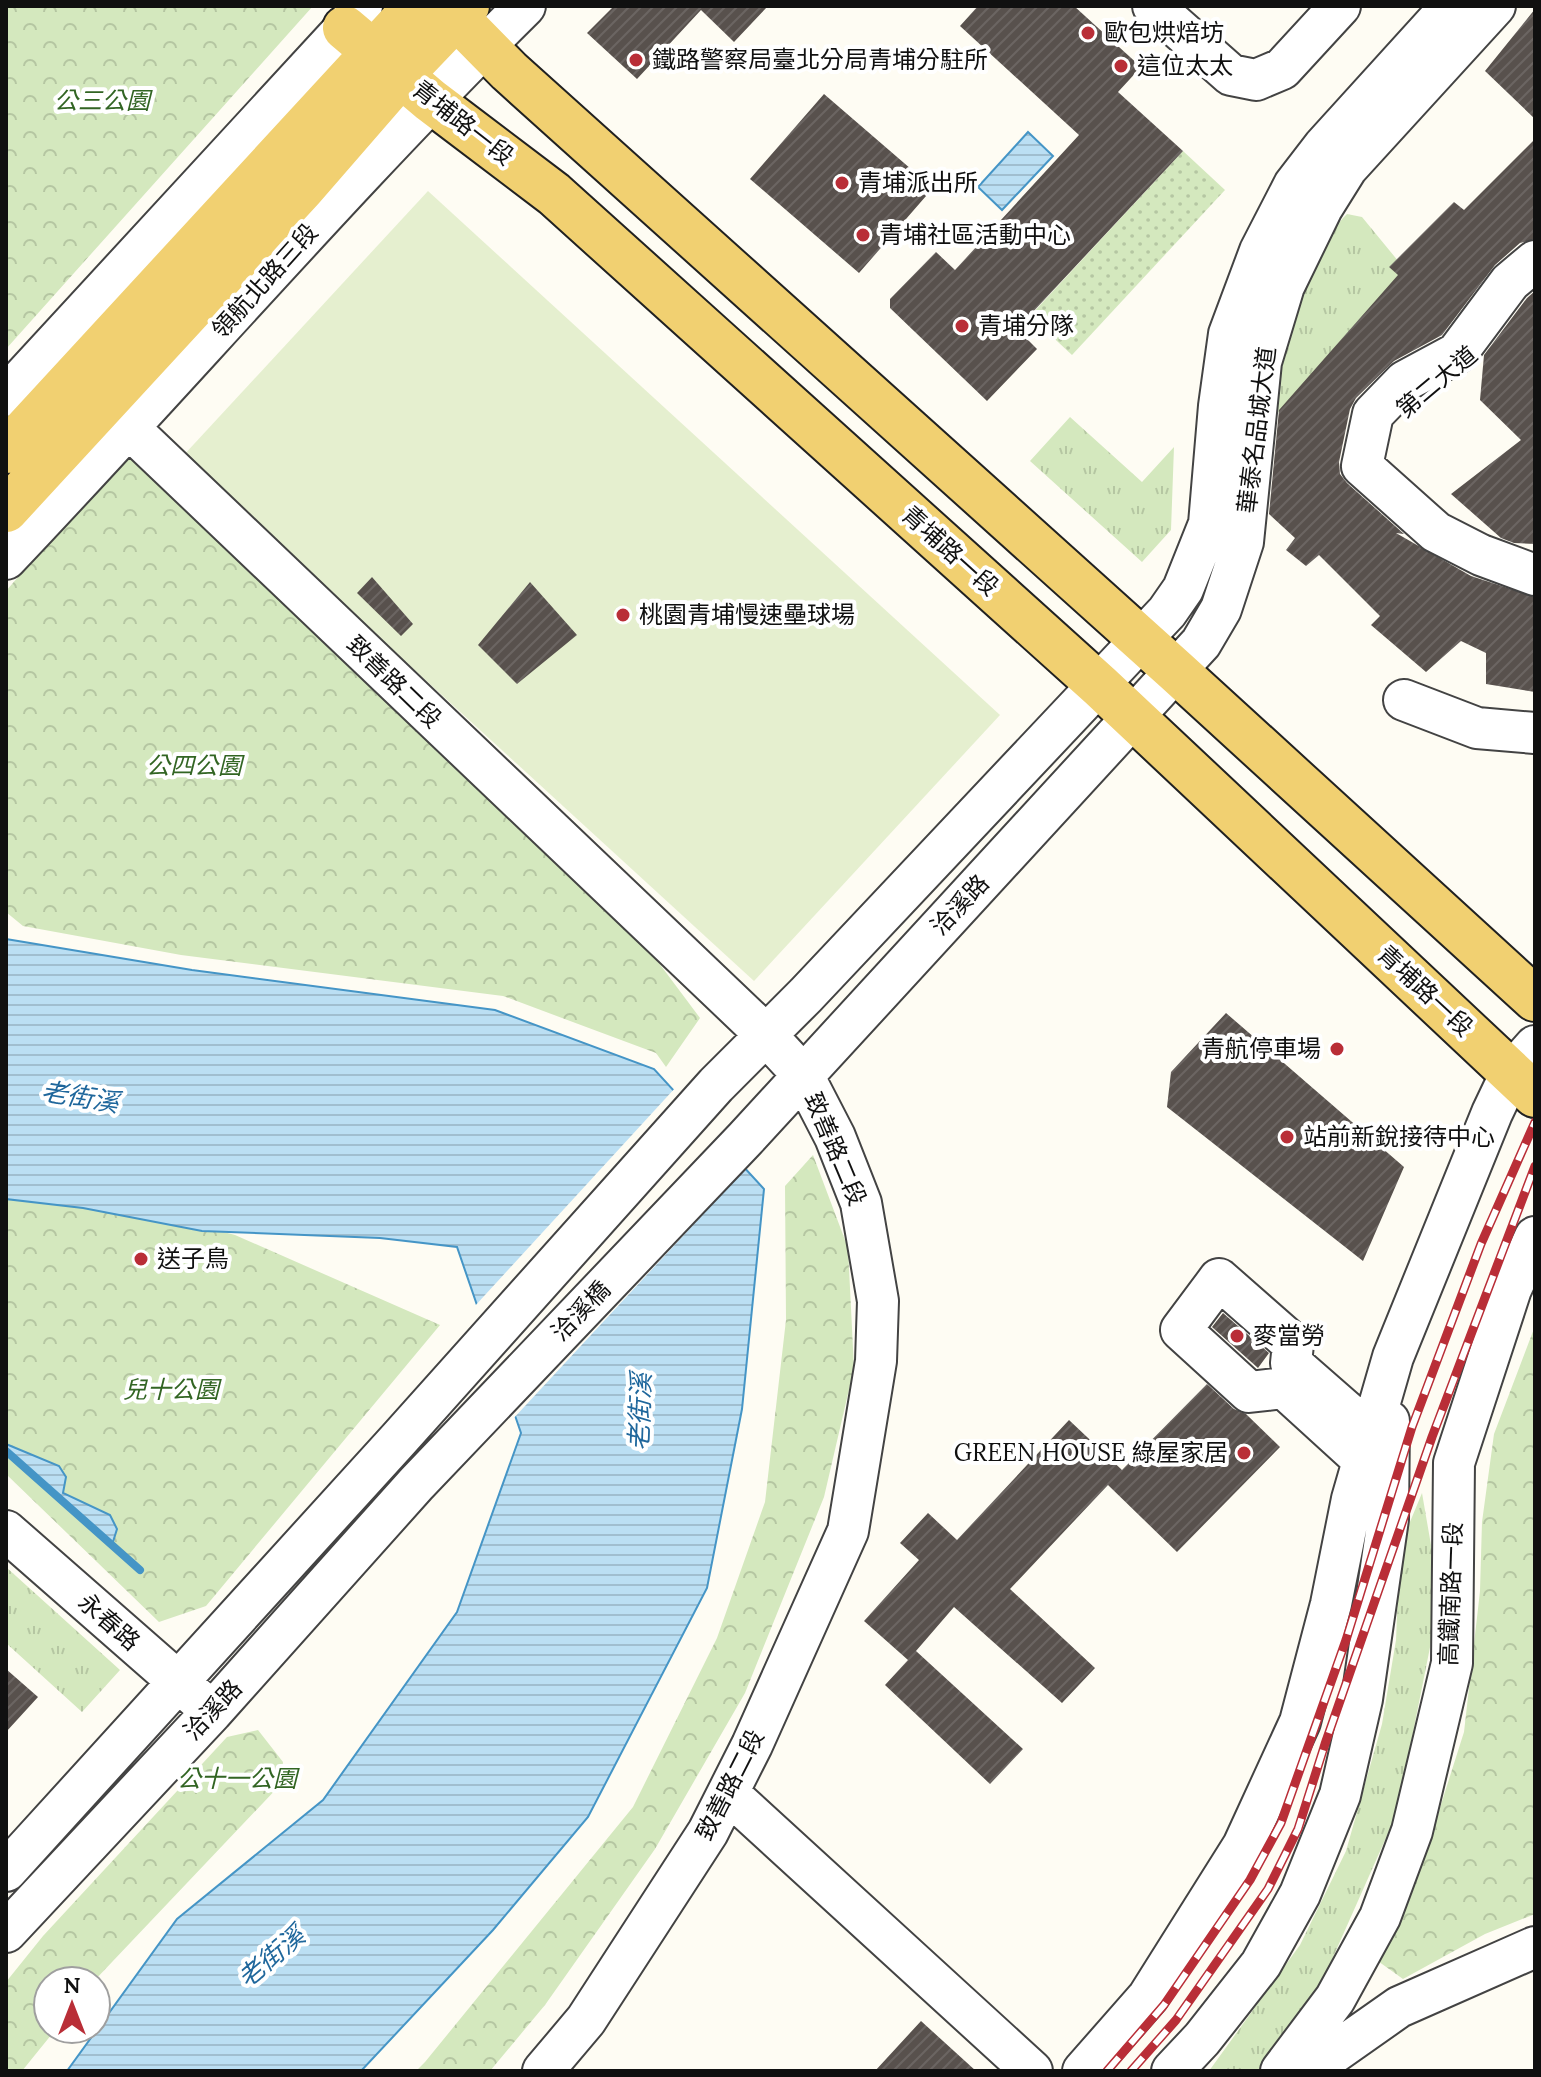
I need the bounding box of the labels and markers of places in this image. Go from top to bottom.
place label: 歐包烘焙坊 [1104,17,1224,48]
marker: 歐包烘焙坊 [1079,24,1097,42]
place label: 鐵路警察局臺北分局青埔分駐所 [652,44,988,75]
place label: 這位太太 [1137,50,1233,81]
marker: 鐵路警察局臺北分局青埔分駐所 [627,51,645,69]
marker: 這位太太 [1112,57,1130,75]
place label: 青埔派出所 [858,167,978,198]
marker: 青埔派出所 [833,174,851,192]
place label: 青埔社區活動中心 [879,219,1071,250]
marker: 青埔社區活動中心 [854,226,872,244]
place label: 青埔分隊 [978,310,1074,341]
marker: 青埔分隊 [953,317,971,335]
place label: 桃園青埔慢速壘球場 [639,599,855,630]
marker: 桃園青埔慢速壘球場 [614,606,632,624]
place label: 青航停車場 [1201,1033,1321,1064]
marker: 青航停車場 [1328,1040,1346,1058]
place label: 站前新銳接待中心 [1303,1121,1495,1152]
marker: 站前新銳接待中心 [1278,1128,1296,1146]
place label: 送子鳥 [157,1243,229,1274]
marker: 送子鳥 [132,1250,150,1268]
place label: 麥當勞 [1253,1320,1325,1351]
marker: 麥當勞 [1228,1327,1246,1345]
place label: GREEN HOUSE 綠屋家居 [954,1437,1228,1468]
marker: GREEN HOUSE 綠屋家居 [1235,1444,1253,1462]

